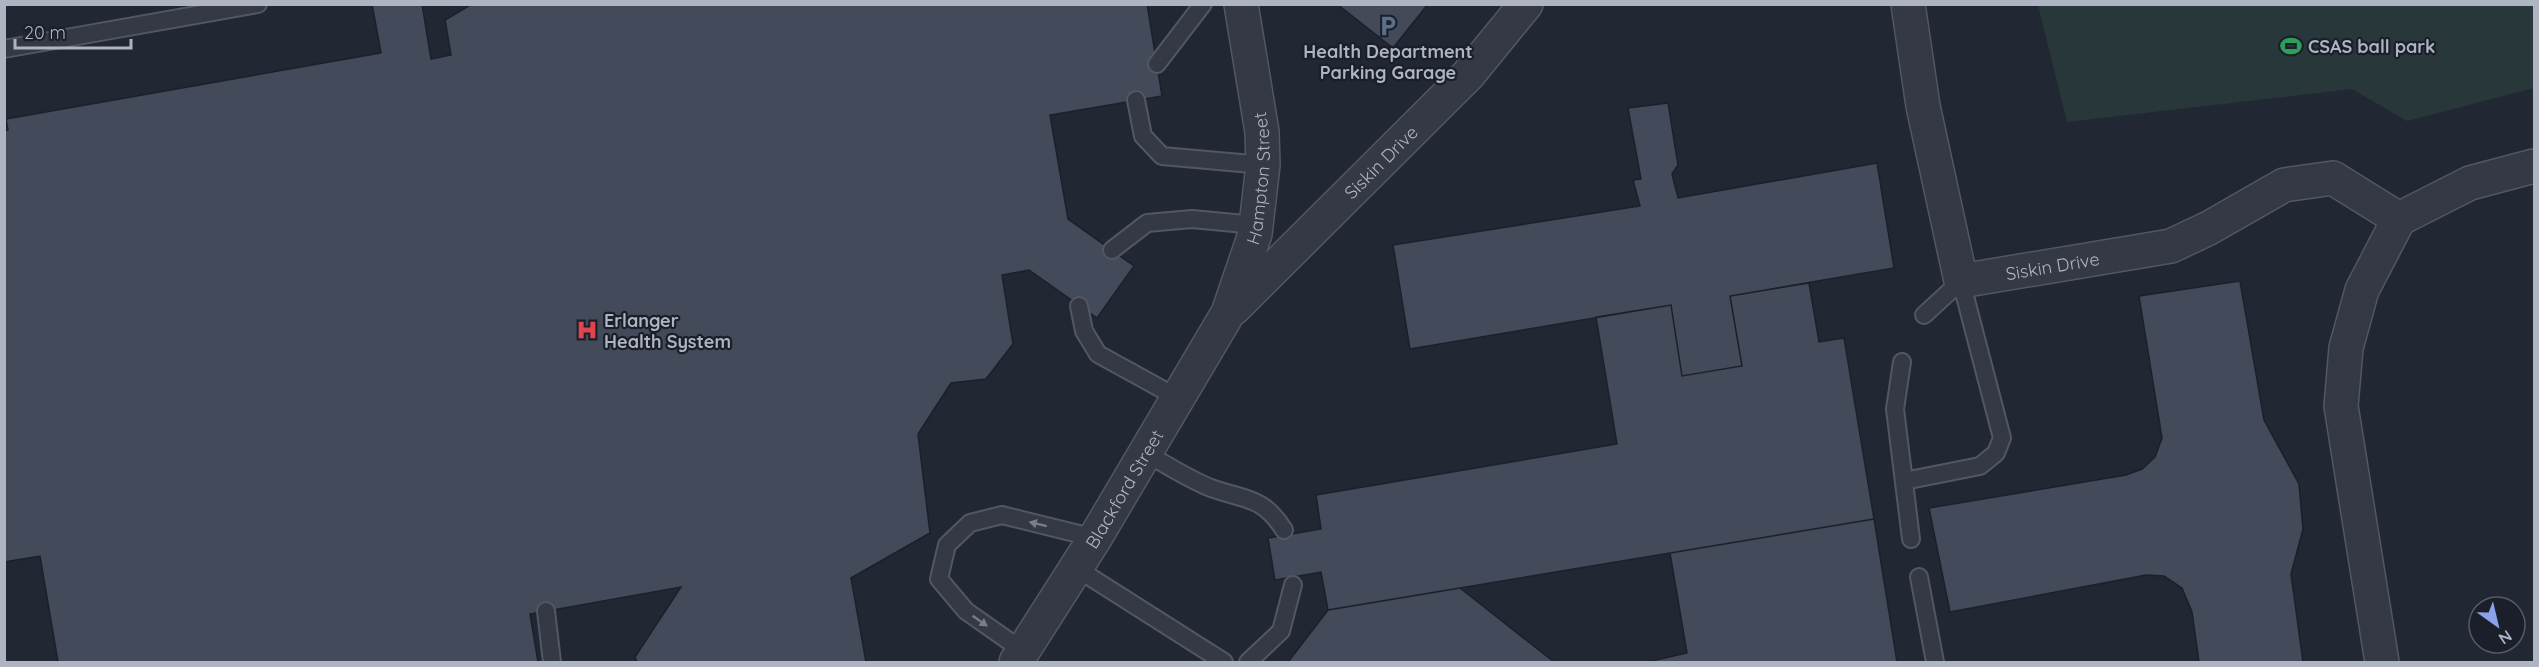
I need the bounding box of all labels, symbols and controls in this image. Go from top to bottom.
scale bar [15,12,130,50]
parking icon: Health Department Parking Garage [1376,14,1400,38]
text: 20 m [24,21,66,44]
sports icon: CSAS ball park [2279,34,2303,58]
place label: CSAS ball park [2308,35,2435,58]
place label: Health Department Parking Garage [1303,40,1473,84]
street label: Hampton Street [1241,110,1275,247]
street label: Siskin Drive [1339,120,1422,203]
street label: Siskin Drive [2004,247,2101,285]
place label: Erlanger Health System [604,309,731,353]
hospital icon: Erlanger Health System [575,318,599,342]
street label: Blackford Street [1080,425,1168,553]
one-way arrow [1029,518,1047,528]
north arrow [2467,595,2527,655]
one-way arrow [972,614,987,626]
text: N [2495,626,2516,649]

